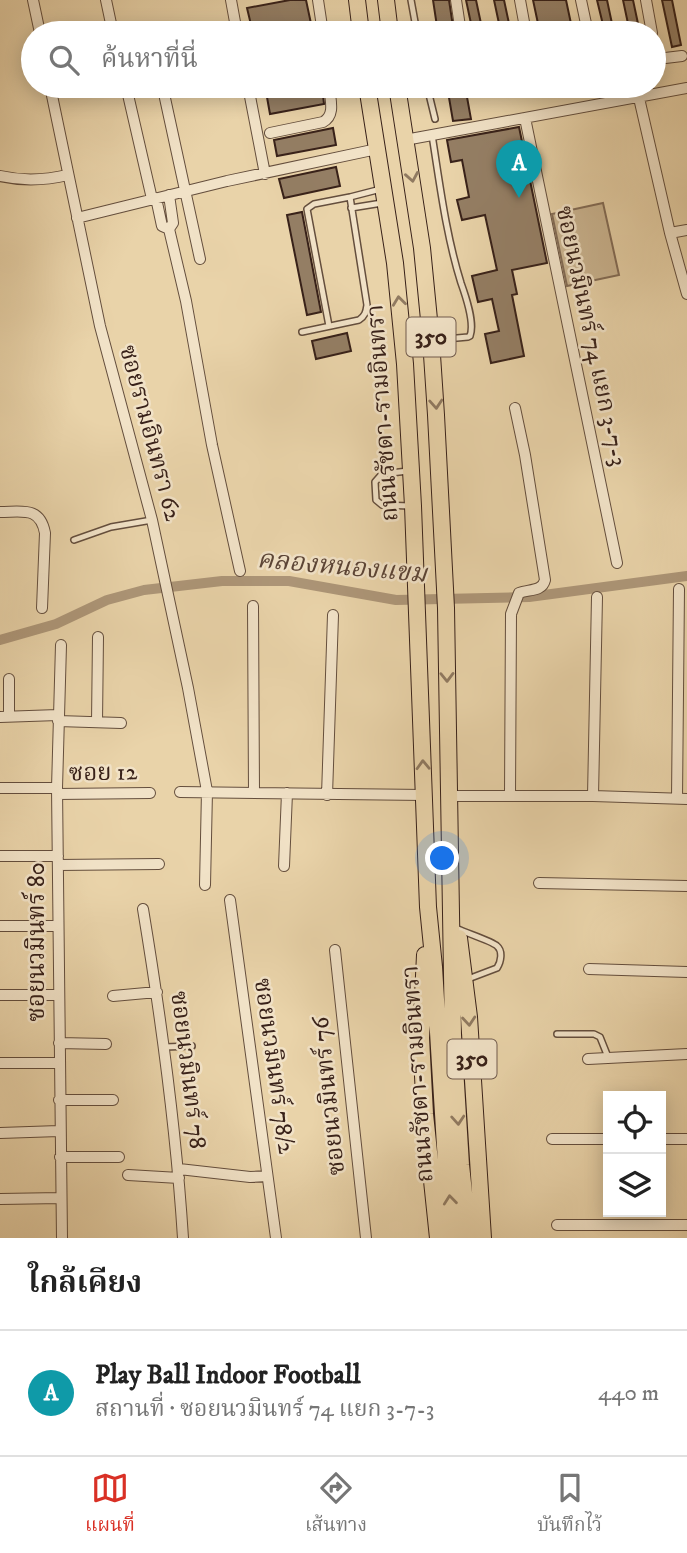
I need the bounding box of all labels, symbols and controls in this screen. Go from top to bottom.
search box [21,21,666,98]
icon: search [45,41,83,79]
text: ค้นหาที่นี่ [101,43,198,76]
pin: A [496,140,542,198]
one-way arrow [404,171,419,183]
street label: ซอยนวมินทร์ 74 แยก 3-7-3 [549,203,635,469]
one-way arrow [392,295,407,307]
street label: ถนนรัชดา-รามอินทรา [360,303,406,523]
road number: 350 [406,318,456,356]
street label: ซอยรามอินทรา 62 [112,342,188,524]
one-way arrow [428,398,443,409]
water label: คลองหนองแขม [256,543,429,591]
one-way arrow [439,672,455,682]
street label: ซอย 12 [68,757,138,789]
one-way arrow [416,759,431,770]
your location [425,841,459,875]
street label: ซอยนวมินทร์ 80 [20,862,52,1022]
street label: ถนนรัชดา-รามอินทรา [395,964,441,1184]
street label: ซอยนวมินทร์ 78/2 [247,976,303,1156]
street label: ซอยนวมินทร์ 78 [163,989,215,1151]
street label: ซอยนวมินทร์ 76 [304,1014,352,1177]
one-way arrow [461,1016,476,1027]
road number: 350 [448,1040,496,1078]
map controls [603,1091,666,1217]
button: locate [603,1091,666,1154]
one-way arrow [450,1115,465,1126]
button: layers [603,1154,666,1217]
one-way arrow [443,1194,458,1205]
text: ใกล้เคียง [28,1265,142,1302]
text: Play Ball Indoor Football [95,1359,360,1392]
text: A [44,1379,58,1408]
text: 440 m [598,1379,659,1408]
text: สถานที่ · ซอยนวมินทร์ 74 แยก 3-7-3 [95,1395,434,1424]
tab: แผนที่ [85,1469,135,1541]
tab: เส้นทาง [305,1469,367,1541]
tab: บันทึกไว้ [537,1469,602,1541]

